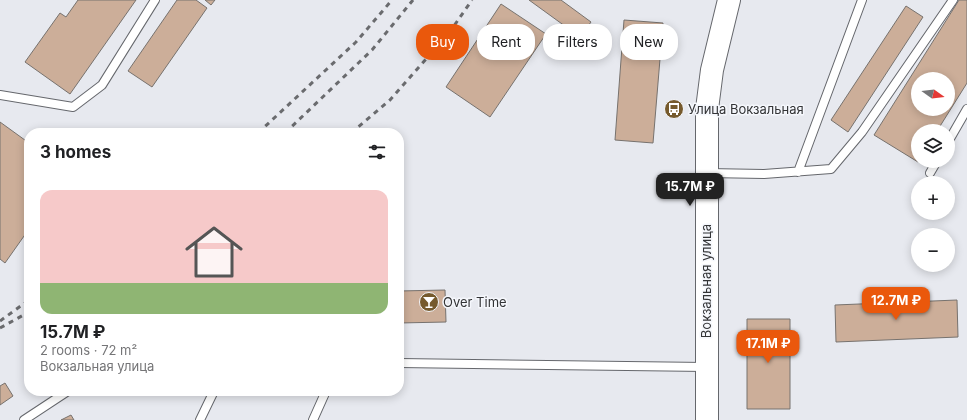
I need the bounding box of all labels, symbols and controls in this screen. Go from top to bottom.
chip: Buy [416,24,469,60]
chip: Rent [477,24,535,60]
chip: Filters [543,24,612,60]
chip: New [620,24,678,60]
north arrow [911,72,955,116]
map controls [911,72,955,272]
bus stop icon: Улица Вокзальная [663,98,685,120]
place label: Улица Вокзальная [688,101,804,117]
button: layers [911,124,955,168]
icon: filters [366,141,388,163]
text: 3 homes [40,142,111,162]
pin: 15.7M ₽ [653,173,727,207]
button: + [911,176,955,220]
text: 15.7M ₽ [665,178,715,194]
icon: home [178,216,250,288]
street label: Вокзальная улица [698,224,714,338]
button: − [911,228,955,272]
pin: 12.7M ₽ [859,287,933,321]
bar icon: Over Time [418,291,440,313]
text: 12.7M ₽ [871,292,921,308]
place label: Over Time [443,294,507,310]
text: 15.7M ₽ [40,322,105,342]
pin: 17.1M ₽ [731,330,805,364]
text: 17.1M ₽ [745,335,791,351]
text: 2 rooms · 72 m² [40,342,137,358]
text: Вокзальная улица [40,358,154,374]

